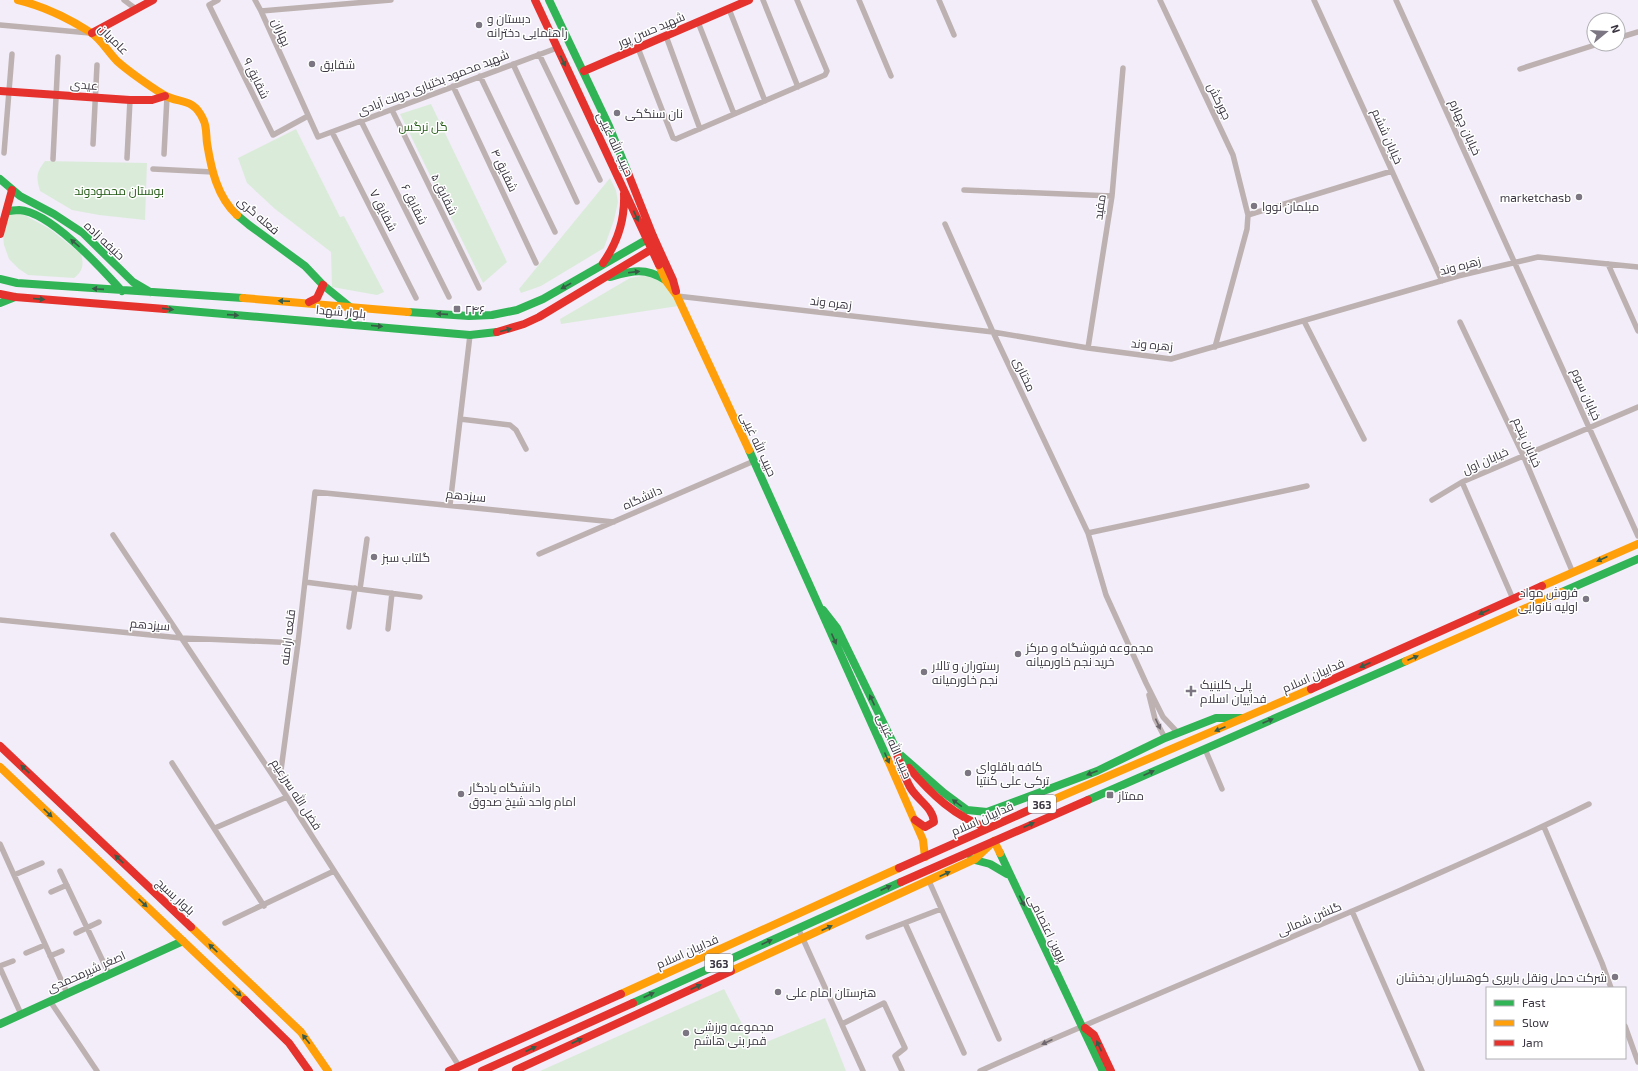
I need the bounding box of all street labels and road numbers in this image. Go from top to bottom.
street label: شهید حسن پور [614,9,688,53]
street label: بهاران [269,16,294,49]
street label: عامریان [95,21,132,58]
street label: شهید محمود بختیاری دولت آبادی [355,47,511,118]
street label: شقایق ۹ [240,55,273,101]
street label: عیدی [70,76,98,93]
street label: جورکش [1204,80,1235,122]
street label: خیابان چهارم [1445,97,1485,158]
street label: خیابان ششم [1368,106,1406,167]
street label: حبیب الله غیبی [594,110,637,179]
street label: شقایق ۴ [488,146,521,194]
street label: شقایق ۵ [428,171,461,217]
street label: شقایق ۶ [398,181,431,227]
street label: شقایق ۷ [367,187,401,234]
street label: فعله گری [235,193,283,238]
street label: مفید [1090,193,1109,221]
street label: حنیفه زاده [81,218,128,263]
street label: زهره وند [1438,253,1482,278]
street label: زهره وند [809,292,853,313]
street label: بلوار شهدا [315,302,367,321]
street label: زهره وند [1130,335,1174,354]
street label: مختاری [1010,355,1039,394]
street label: خیابان سوم [1567,366,1605,423]
street label: حبیب الله غیبی [737,410,780,479]
street label: خیابان پنجم [1508,415,1545,470]
street label: خیابان اول [1460,444,1511,477]
street label: دانشگاه [620,482,664,512]
street label: سیزدهم [445,486,487,506]
street label: قلعه ارامنه [277,608,298,666]
street label: سیزدهم [129,615,171,635]
street label: فداییان اسلام [1280,655,1347,697]
street label: حبیب الله غیبی [874,711,916,781]
street label: فضل الله سرزعیم [267,756,325,833]
road number: 363 [1028,795,1056,813]
street label: فداییان اسلام [949,798,1016,840]
street label: بلوار بسیج [152,875,198,919]
street label: پروین اعتصامی [1023,892,1071,966]
street label: گلشن شمالی [1275,898,1344,939]
street label: فداییان اسلام [654,931,721,973]
street label: اصغر شیرمحمدی [45,947,128,995]
road number: 363 [705,954,733,972]

